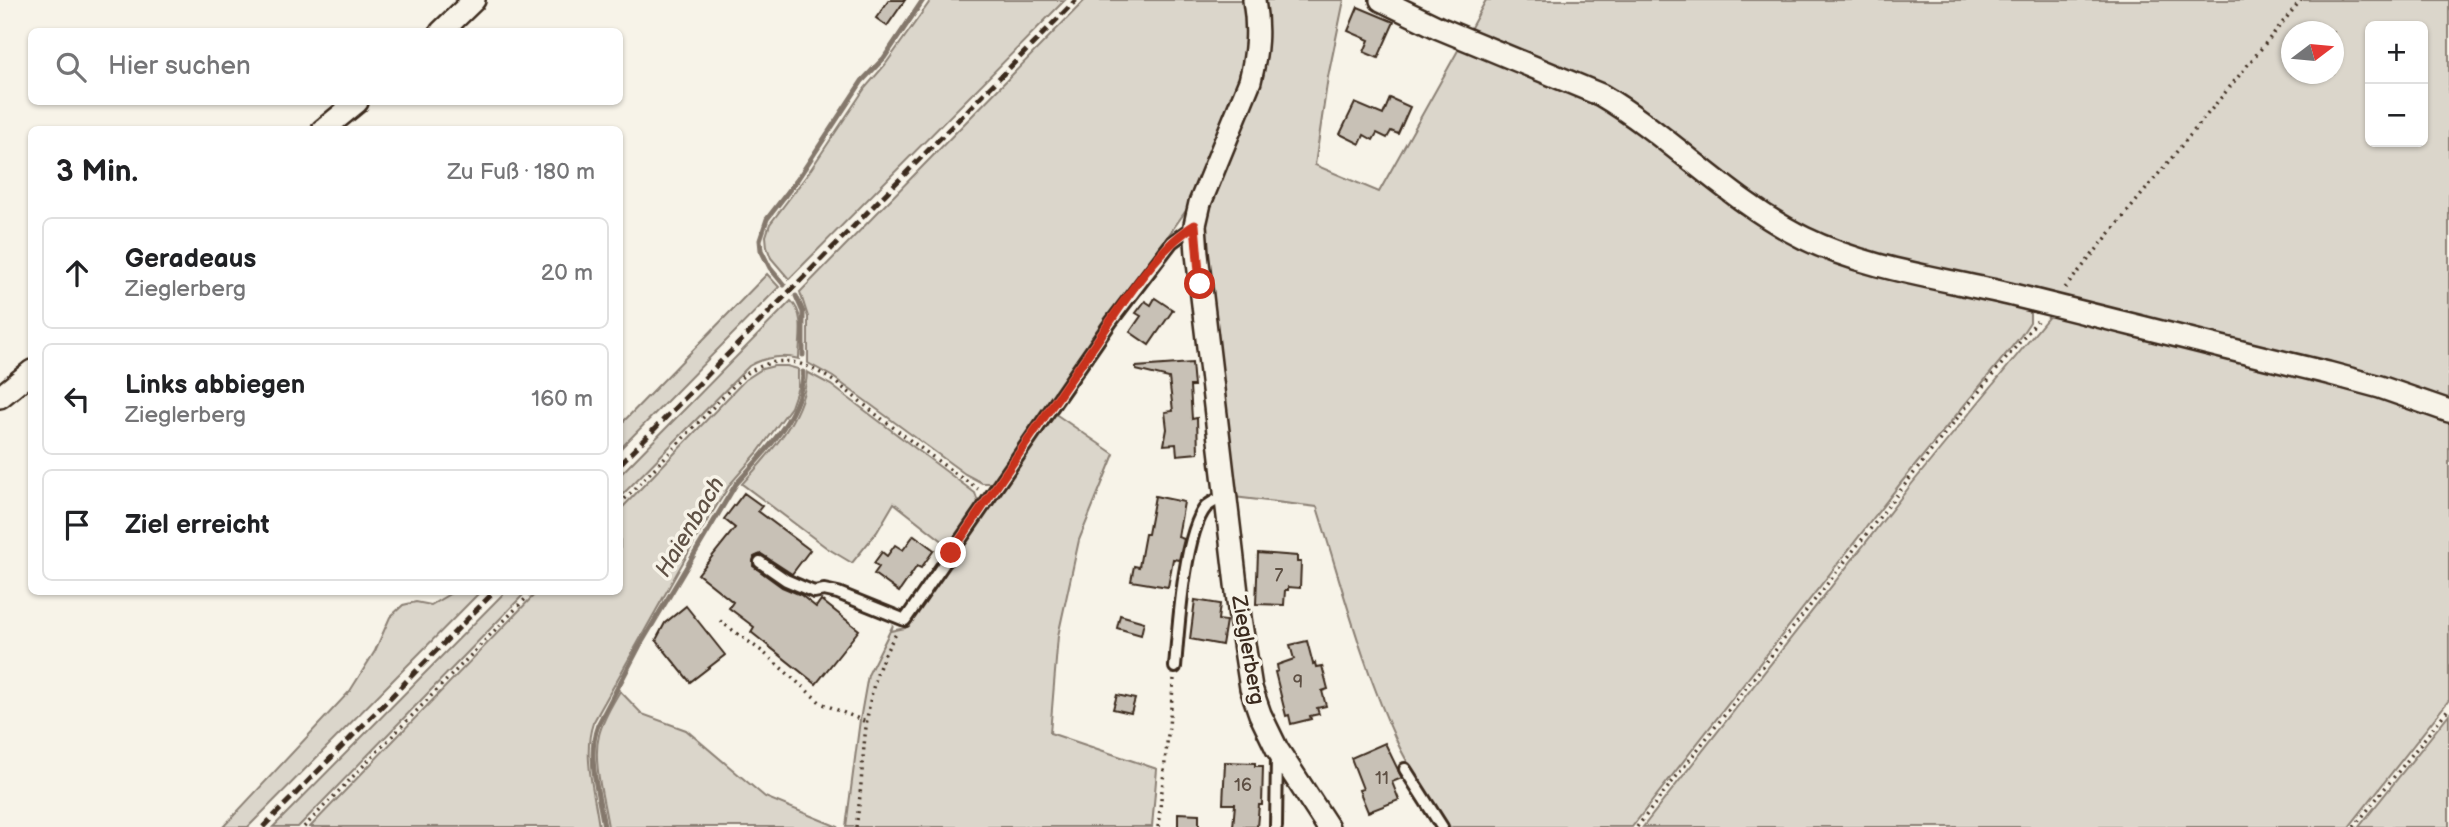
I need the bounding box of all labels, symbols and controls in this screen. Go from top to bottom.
north arrow [2281,21,2344,84]
map controls [2365,21,2428,147]
button: + [2365,21,2428,84]
search box [28,28,623,105]
icon: search [52,48,90,86]
text: Hier suchen [108,51,251,82]
button: − [2365,84,2428,147]
text: 3 Min. [56,154,138,190]
text: Zu Fuß · 180 m [447,158,595,186]
text: Geradeaus [125,244,256,275]
icon: ahead [58,254,96,292]
text: 20 m [541,259,593,287]
route start [1184,268,1215,299]
text: Zieglerberg [125,275,246,303]
text: Links abbiegen [125,370,305,401]
icon: left [58,380,96,418]
text: 160 m [531,385,593,413]
text: Zieglerberg [125,401,246,429]
water label: Haienbach [649,471,731,582]
icon: arrive [58,506,96,544]
text: Ziel erreicht [125,510,269,541]
route end [935,537,966,568]
house number: 7 [1275,565,1284,586]
street label: Zieglerberg [1226,592,1270,707]
house number: 9 [1293,672,1303,693]
house number: 11 [1375,768,1389,789]
house number: 16 [1234,775,1252,796]

